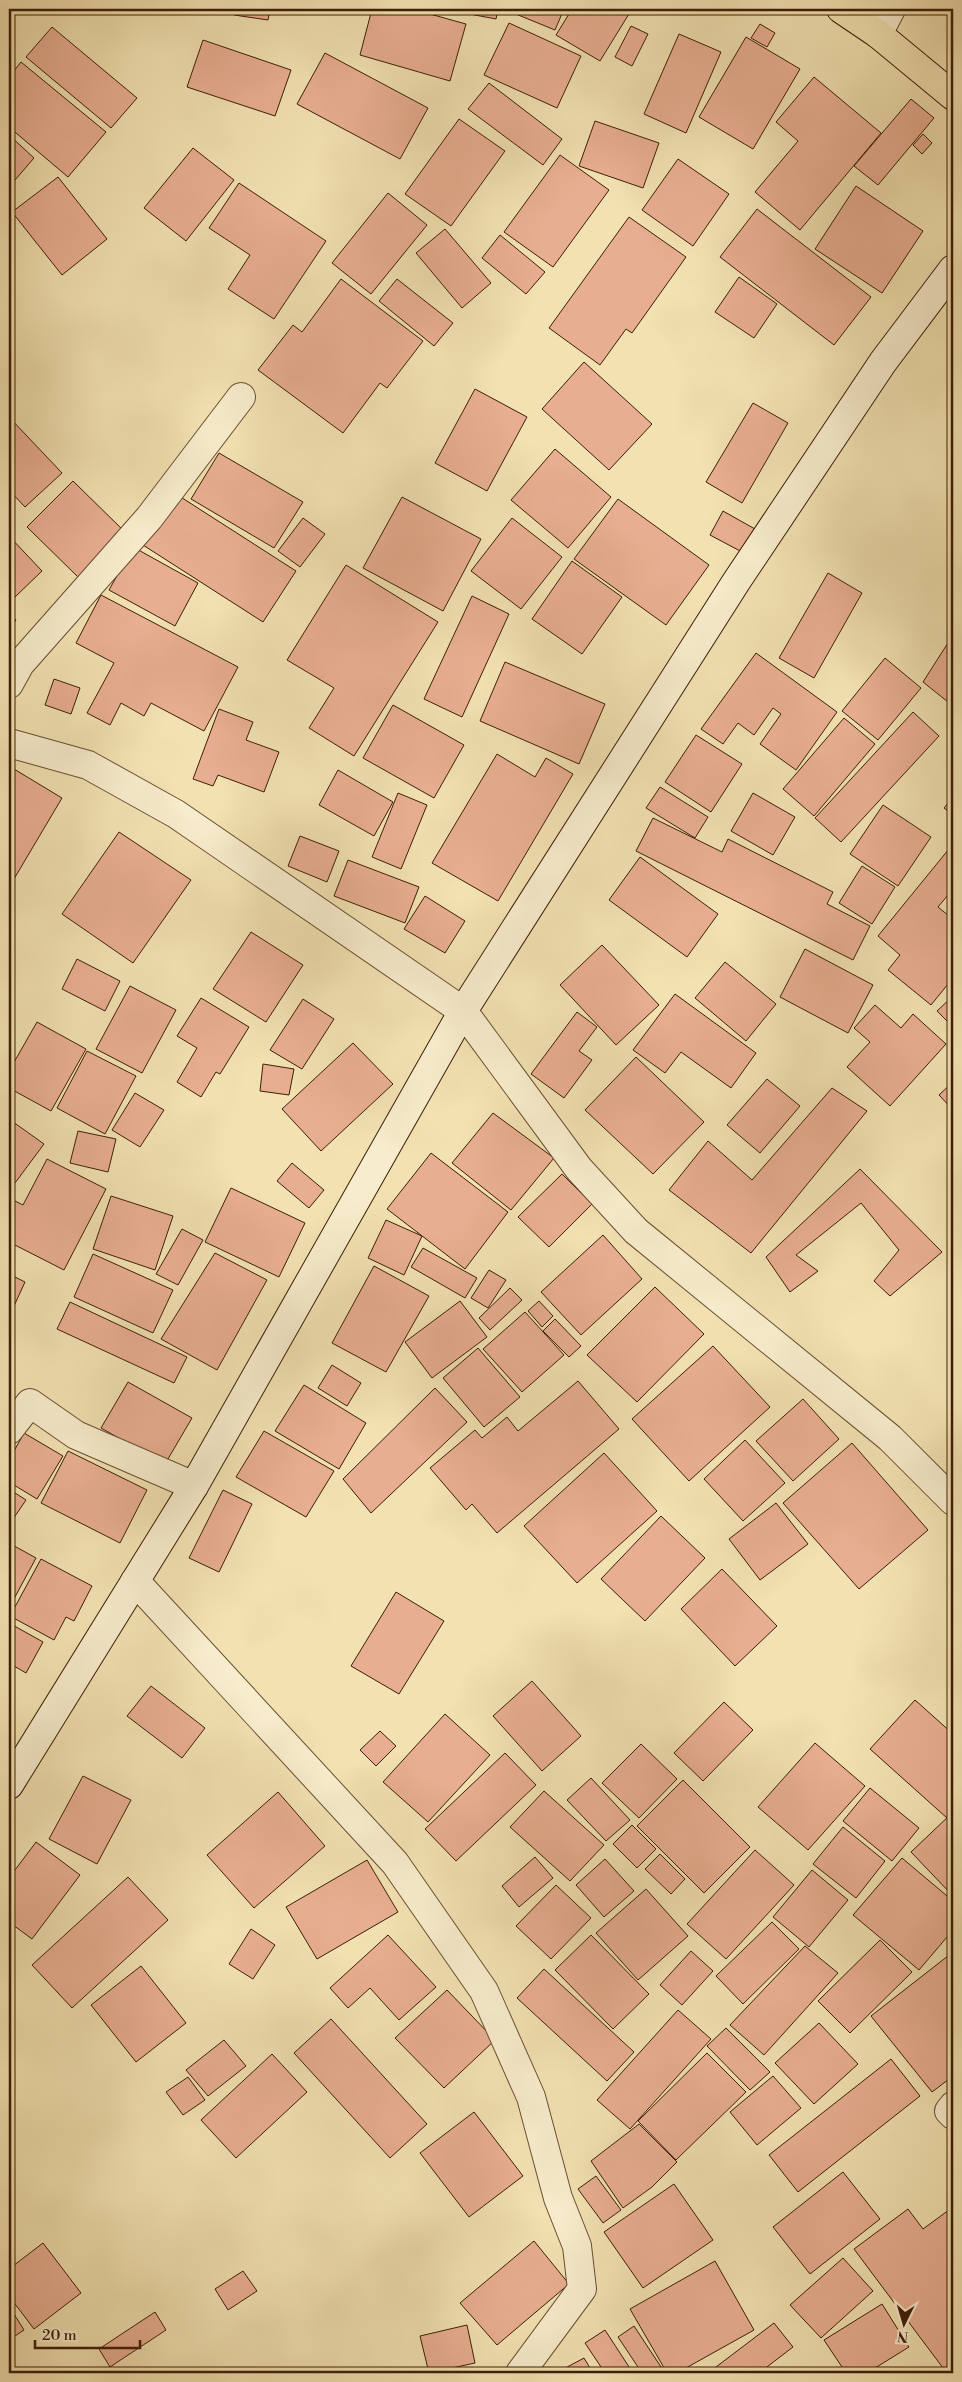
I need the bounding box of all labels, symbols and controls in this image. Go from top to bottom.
north arrow [880,2300,930,2350]
scale bar [35,2317,140,2349]
text: 20 m [42,2326,77,2345]
text: N [897,2327,909,2345]

